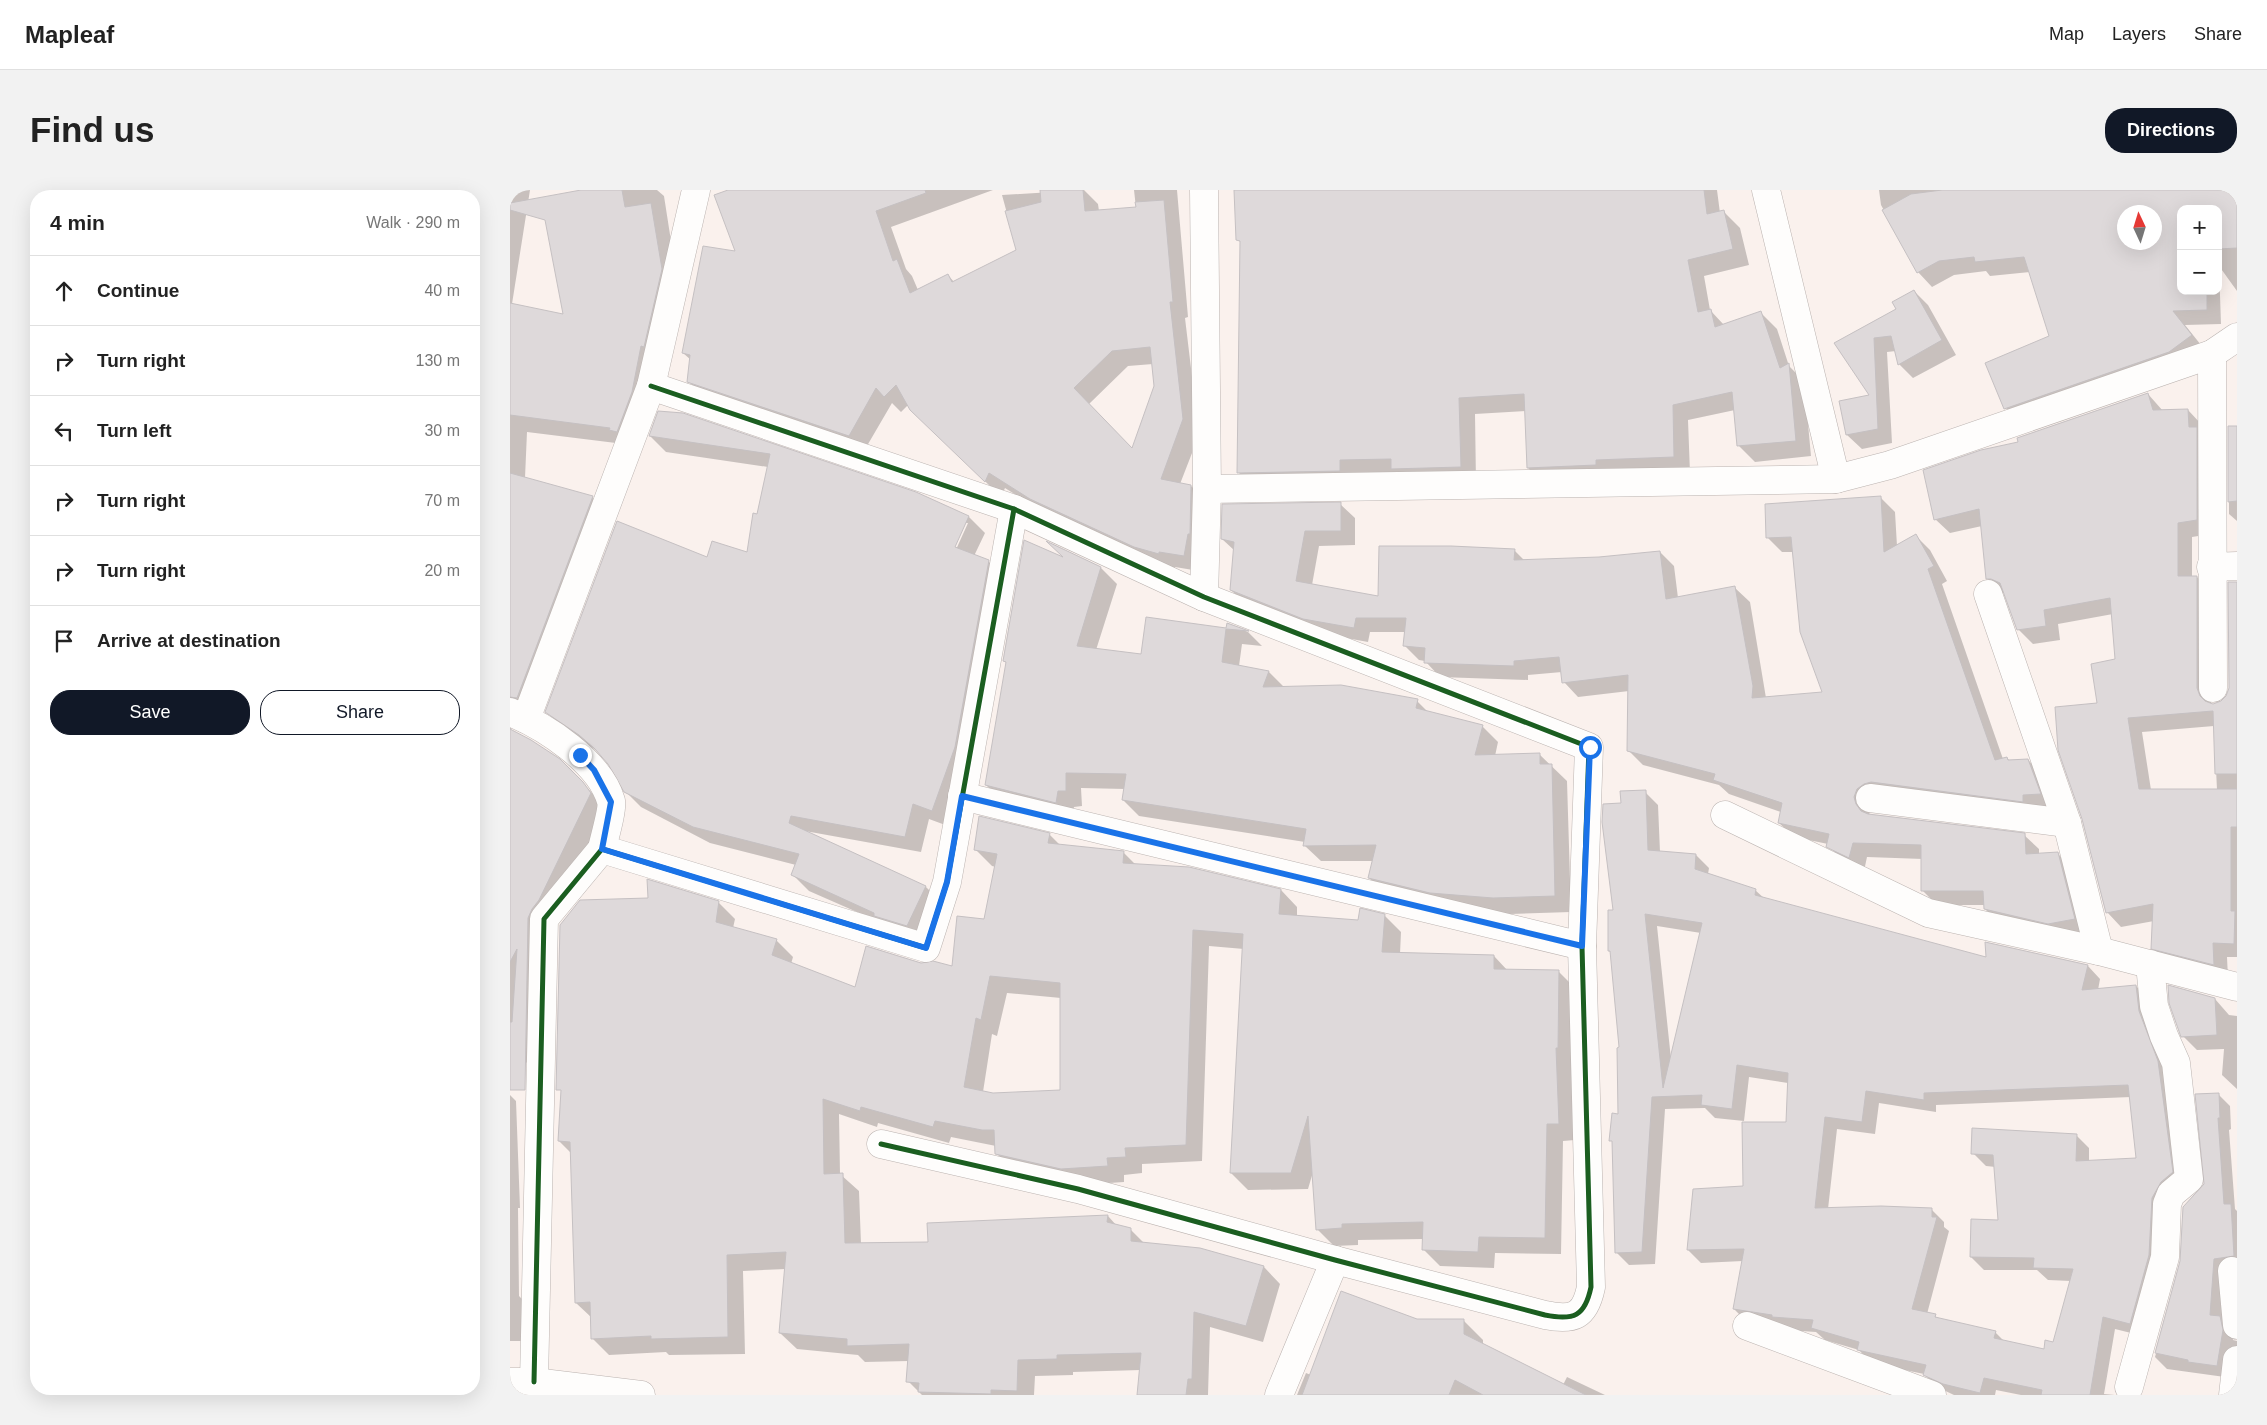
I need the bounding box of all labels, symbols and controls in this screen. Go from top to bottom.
text: Mapleaf [25,21,114,48]
text: Map [2049,24,2084,44]
text: Layers [2112,24,2166,44]
text: Share [2194,24,2242,44]
button: Directions [2105,108,2237,153]
text: Find us [30,110,154,149]
north arrow [2117,205,2162,250]
map controls [2177,205,2222,295]
button: + [2177,205,2222,250]
text: 4 min [50,211,105,234]
text: Walk · 290 m [366,214,460,231]
button: − [2177,250,2222,295]
icon: ahead [50,277,78,305]
text: Continue [97,280,179,301]
text: 40 m [424,282,460,299]
icon: right [50,347,78,375]
text: Turn right [97,350,185,371]
text: 130 m [416,352,460,369]
icon: left [50,417,78,445]
text: Turn left [97,420,172,441]
text: 30 m [424,422,460,439]
icon: right [50,487,78,515]
text: Turn right [97,490,185,511]
text: 70 m [424,492,460,509]
icon: right [50,557,78,585]
text: Turn right [97,560,185,581]
text: 20 m [424,562,460,579]
icon: arrive [50,627,78,655]
text: Arrive at destination [97,630,281,651]
button: Save [50,690,250,735]
button: Share [260,690,460,735]
route start [1579,736,1602,759]
route end [569,744,592,767]

